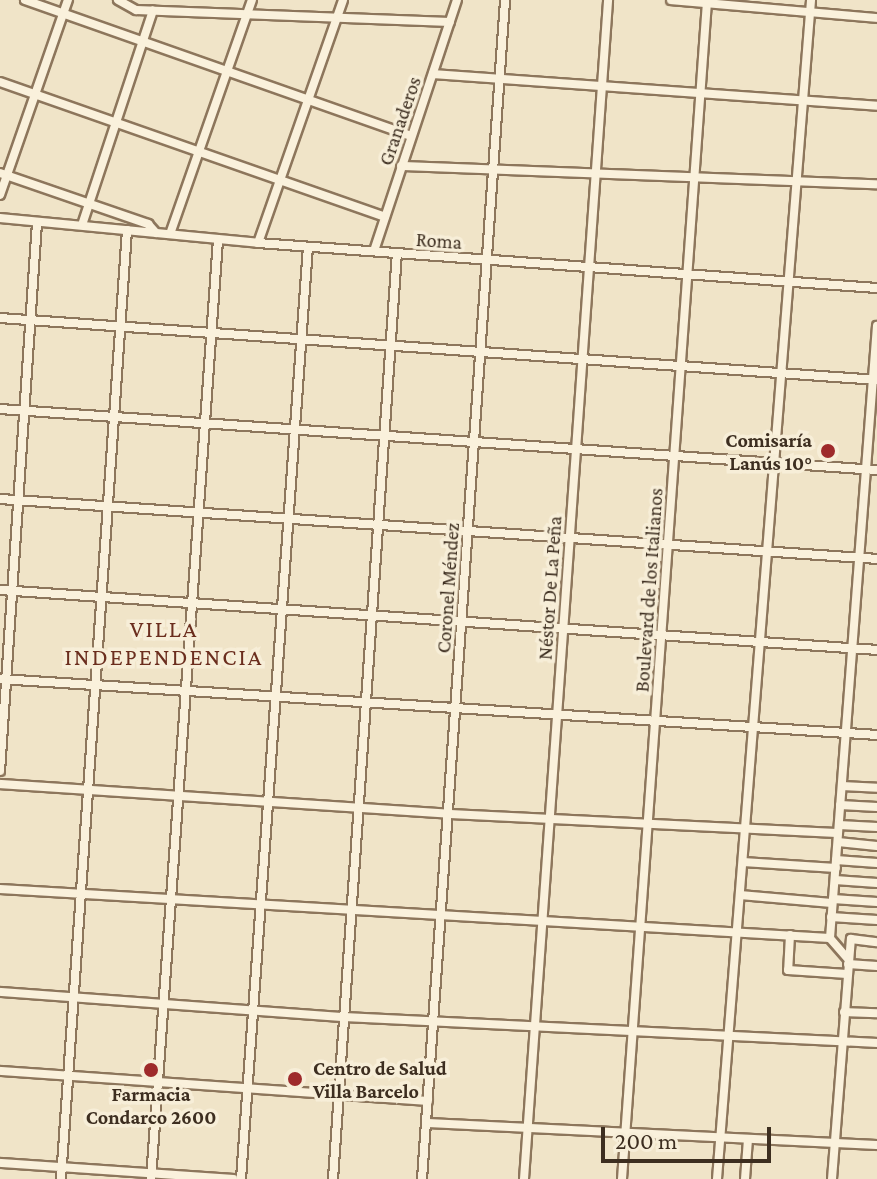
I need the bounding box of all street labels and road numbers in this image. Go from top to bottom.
street label: Granaderos [374,73,426,169]
street label: Roma [415,227,463,255]
street label: Boulevard de los Italianos [630,487,668,693]
street label: Néstor De La Peña [533,515,567,661]
street label: Coronel Méndez [431,522,465,654]

